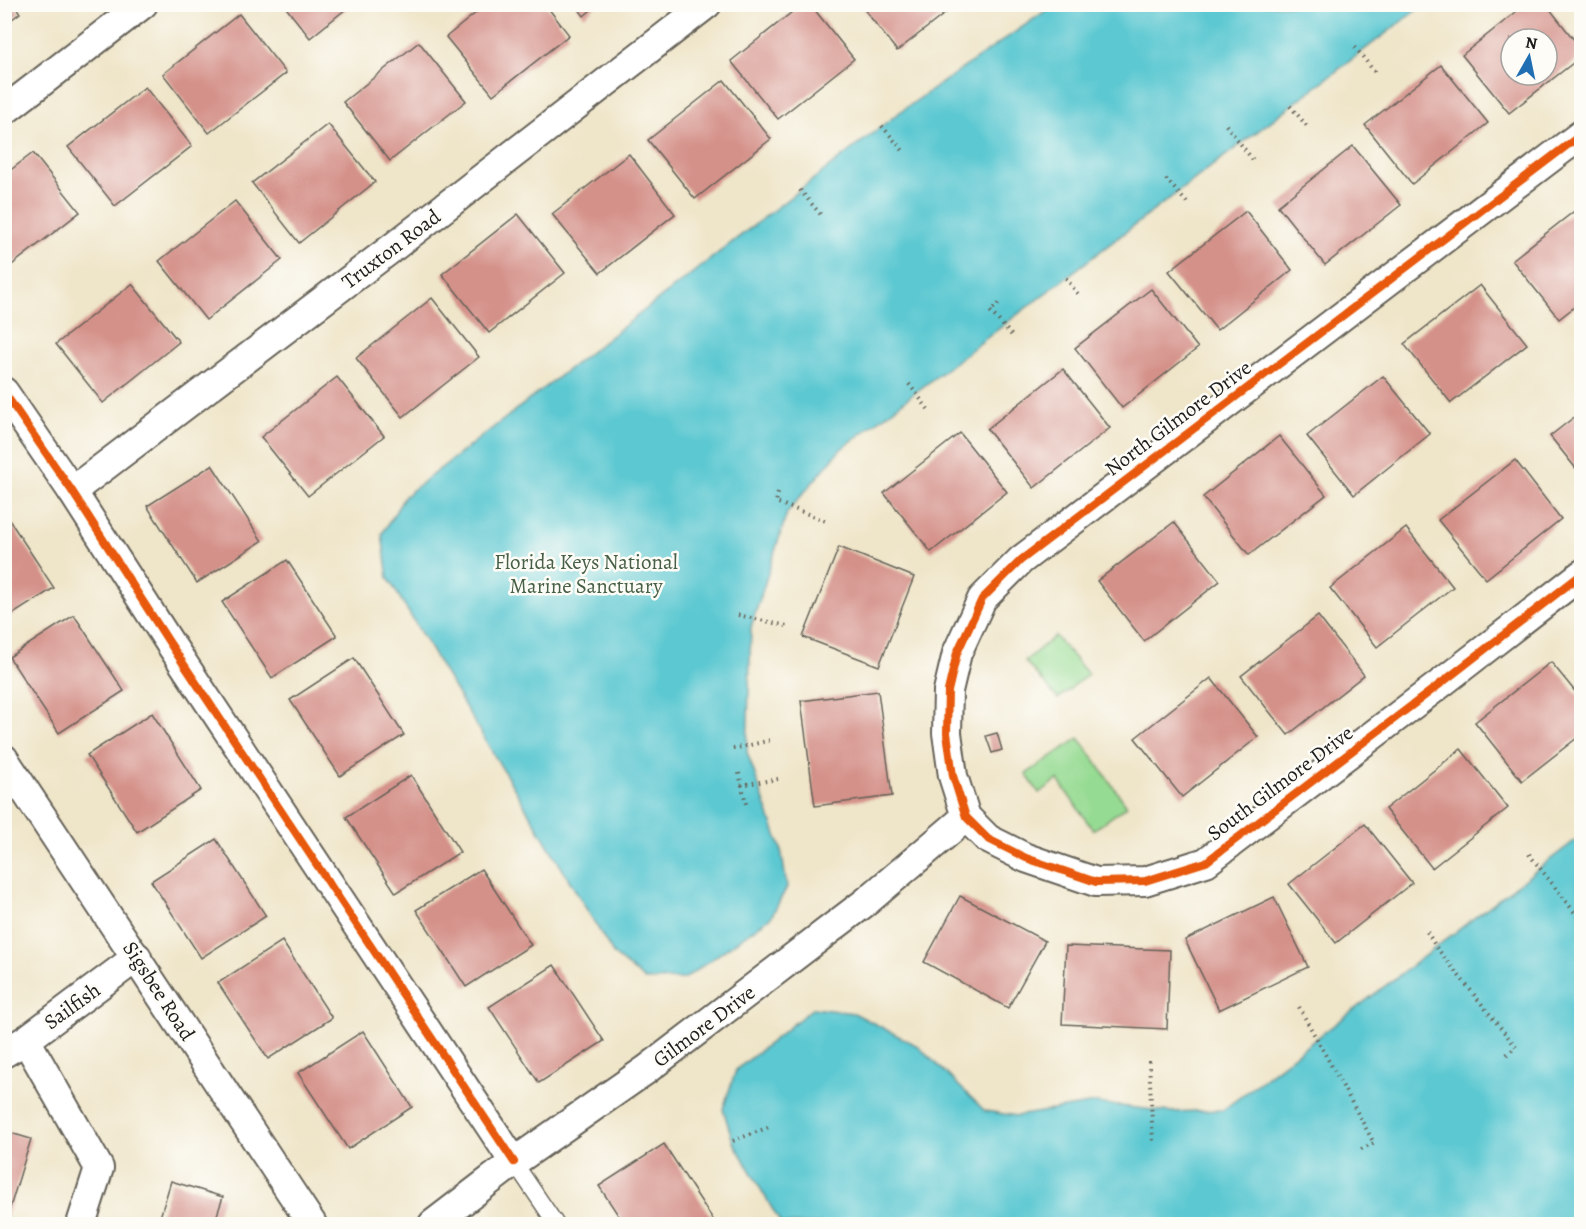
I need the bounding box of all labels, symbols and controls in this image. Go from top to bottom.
north arrow [1499,27,1559,87]
text: N [1524,31,1539,55]
street label: Truxton Road [336,202,447,295]
street label: North Gilmore Drive [1099,354,1257,482]
park label: Florida Keys National Marine Sanctuary [494,548,678,600]
street label: South Gilmore Drive [1201,719,1359,847]
street label: Sigsbee Road [116,936,202,1047]
street label: Sailfish [38,976,106,1036]
street label: Gilmore Drive [647,978,761,1074]

